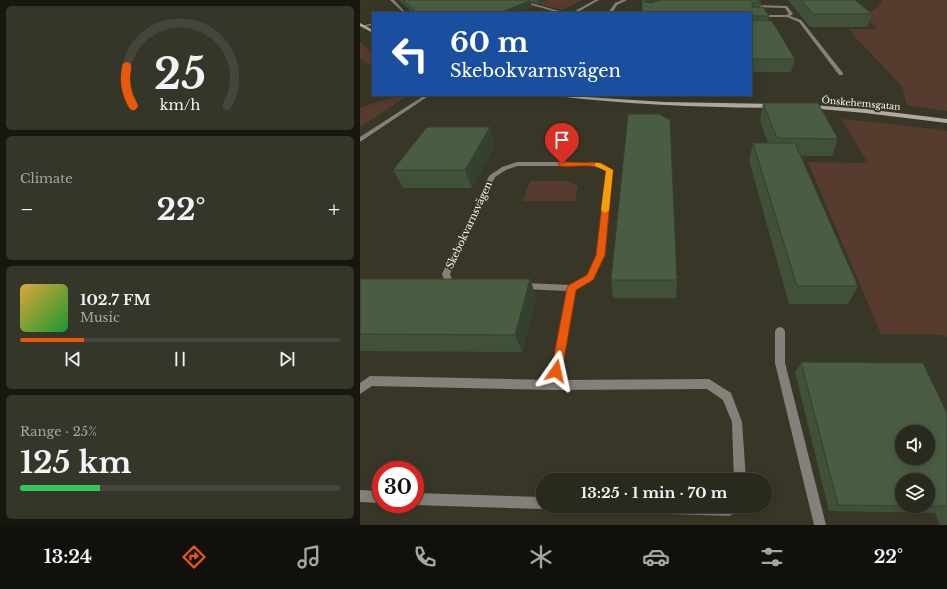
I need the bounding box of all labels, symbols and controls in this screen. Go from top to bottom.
text: 60 m [450,25,528,60]
icon: left [384,28,436,80]
text: 25 [154,49,206,100]
text: Skebokvarnsvägen [450,60,621,82]
street label: Önskehemsgatan [821,94,901,112]
text: km/h [160,95,200,113]
pin [545,123,579,164]
icon: arrive [551,129,573,151]
text: Climate [20,170,73,187]
street label: Skebokvarnsvägen [443,179,495,271]
text: 22° [156,191,205,228]
text: − [20,196,34,223]
text: + [328,196,340,223]
text: 102.7 FM [80,290,151,309]
text: Music [80,309,120,326]
icon: previous [62,348,84,370]
icon: pause [169,348,191,370]
icon: next [276,348,298,370]
position arrow [535,350,577,392]
text: Range · 25% [20,423,97,440]
map controls [895,425,935,513]
button: sound [895,425,935,465]
text: 125 km [20,444,132,481]
speed limit sign: 30 [372,461,424,513]
button: layers [895,473,935,513]
text: 13:25 · 1 min · 70 m [581,483,727,502]
icon: directions [180,543,208,571]
icon: music [295,543,323,571]
icon: phone [411,543,439,571]
icon: climate [527,543,555,571]
icon: car [642,543,670,571]
icon: filters [758,543,786,571]
text: 13:24 [44,546,92,568]
text: 22° [874,546,903,568]

